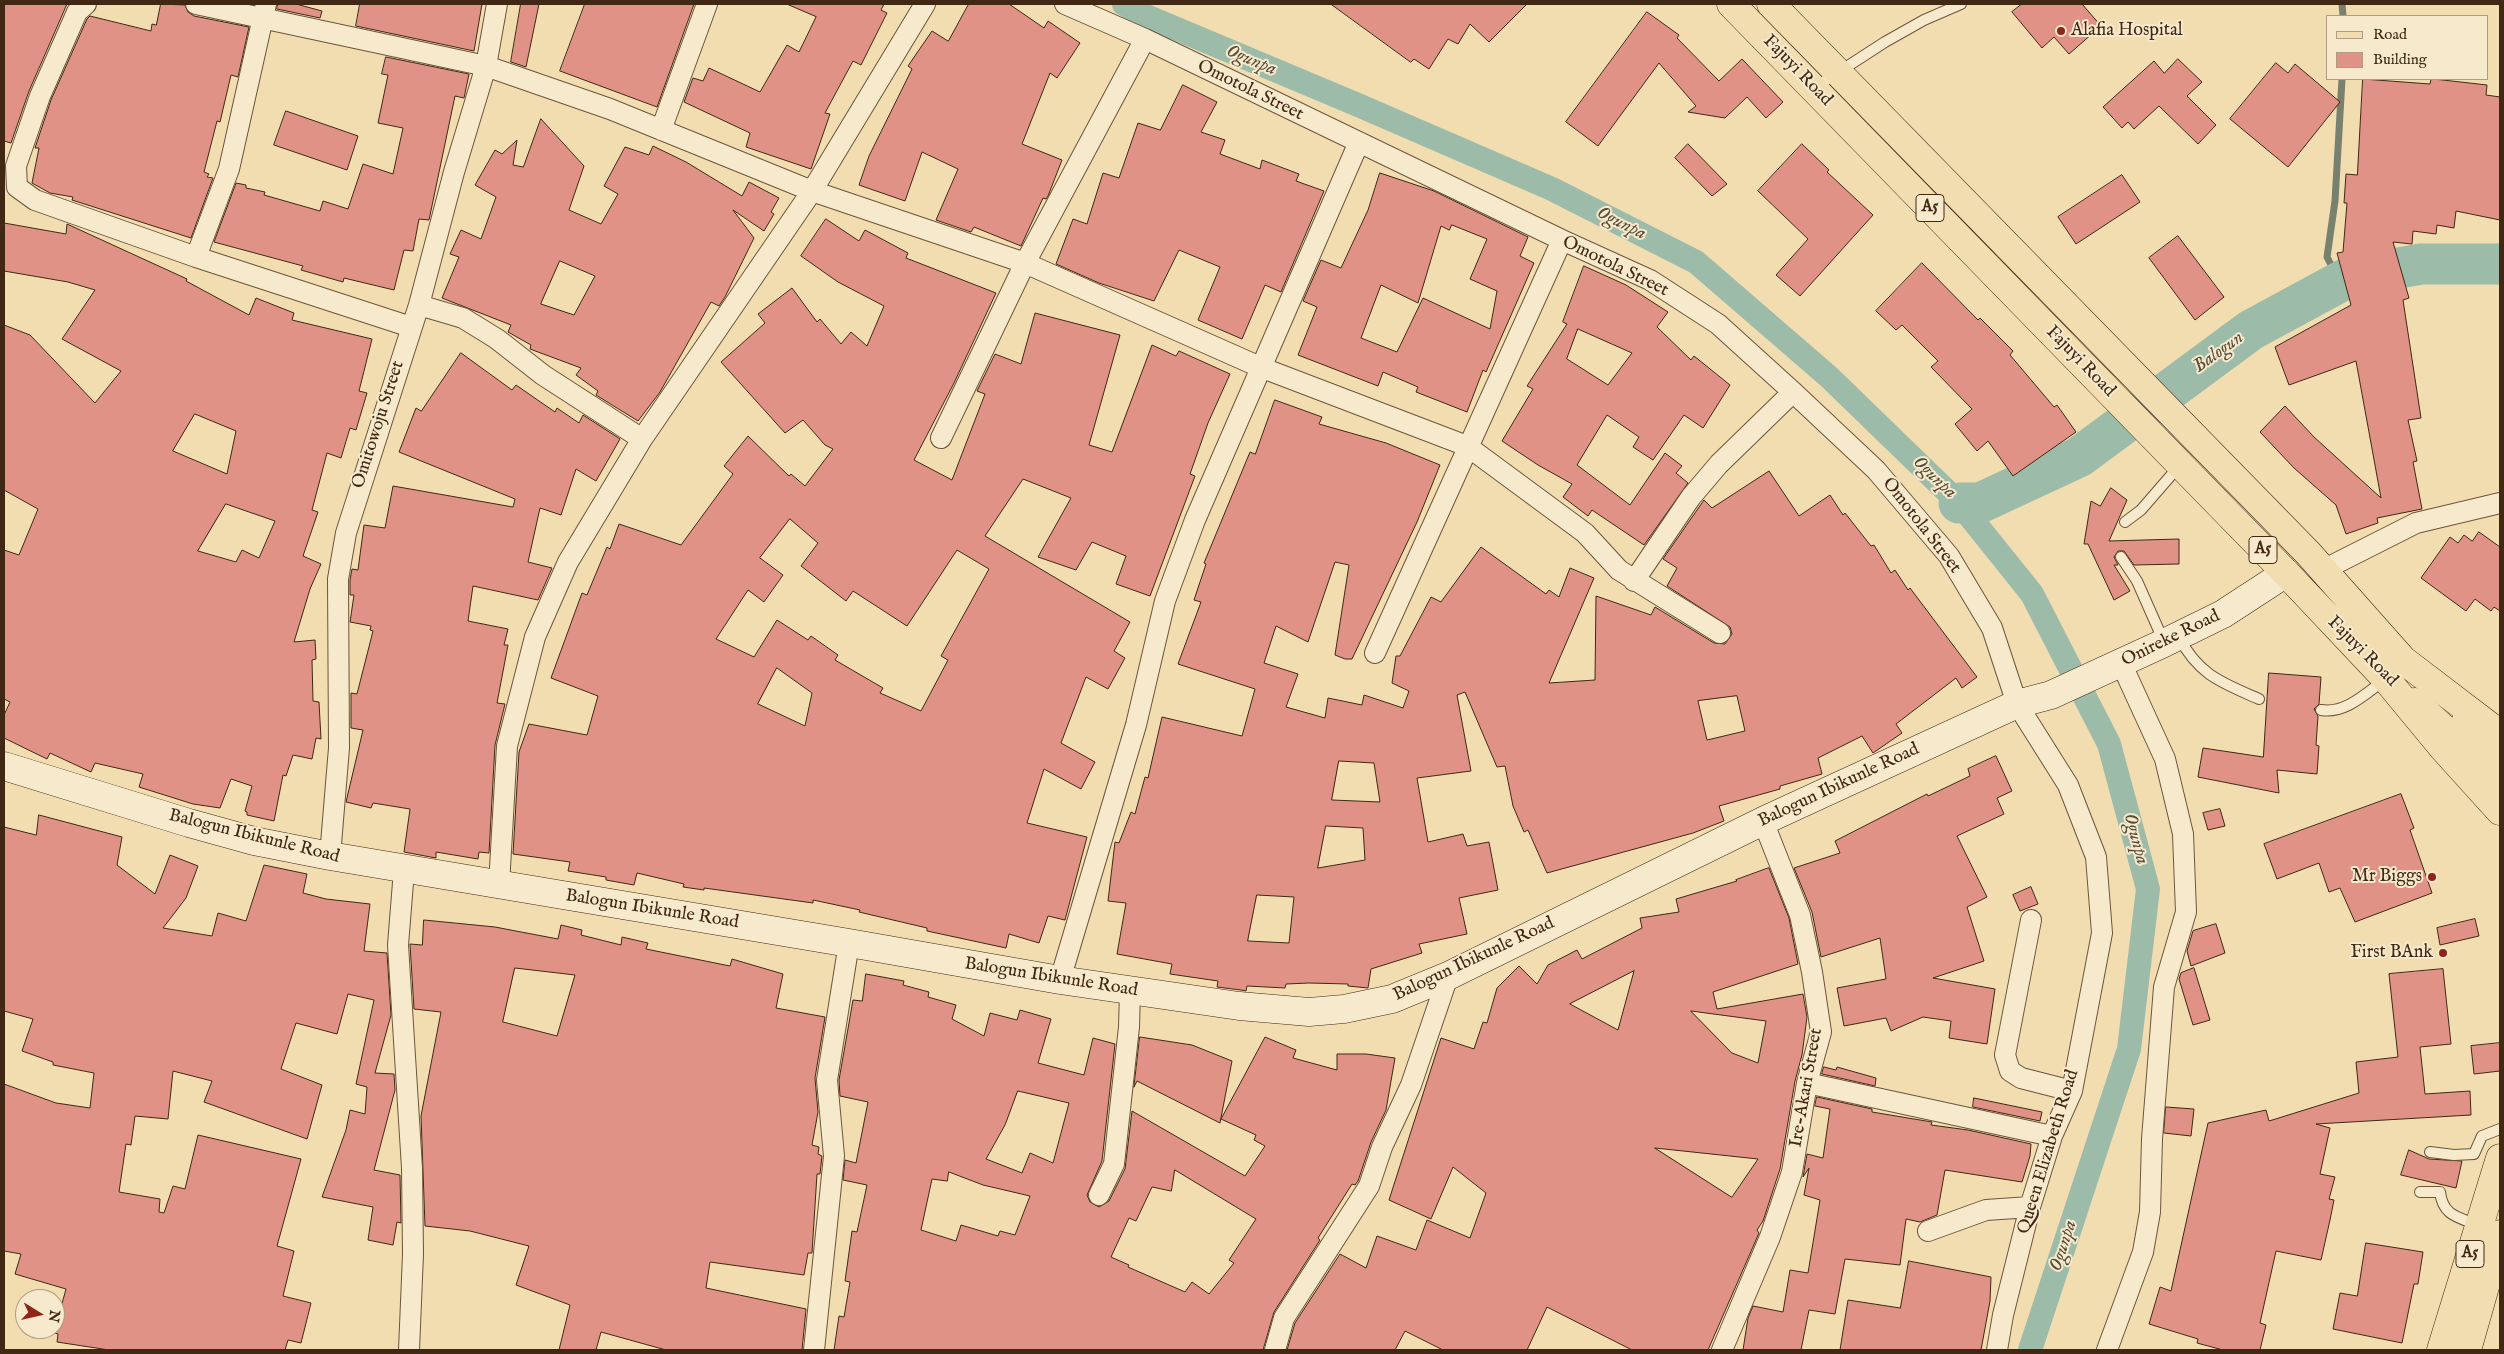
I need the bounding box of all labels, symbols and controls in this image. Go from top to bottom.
legend [2326,15,2489,80]
place label: Alafia Hospital [2071,20,2183,42]
marker: Alafia Hospital [2055,25,2067,37]
text: Road [2373,25,2407,44]
street label: Fajuyi Road [1758,31,1836,111]
water label: Ogunpa [1223,40,1279,82]
text: Building [2373,50,2427,69]
street label: Omotola Street [1193,56,1307,126]
road number: A5 [1916,194,1944,222]
water label: Ogunpa [1593,202,1649,246]
street label: Omotola Street [1558,232,1672,302]
street label: Fajuyi Road [2041,322,2119,402]
water label: Balogun [2189,327,2249,379]
street label: Omitowoju Street [348,359,410,491]
water label: Ogunpa [1907,452,1961,504]
street label: Omotola Street [1877,474,1965,578]
road number: A5 [2249,536,2277,564]
street label: Onireke Road [2118,606,2224,672]
street label: Fajuyi Road [2322,612,2402,692]
street label: Balogun Ibikunle Road [1755,739,1923,833]
street label: Balogun Ibikunle Road [166,805,342,869]
water label: Ogunpa [2117,811,2153,867]
place label: Mr Biggs [2352,866,2422,888]
marker: Mr Biggs [2426,871,2438,883]
street label: Balogun Ibikunle Road [564,886,740,934]
street label: Balogun Ibikunle Road [1390,913,1558,1007]
place label: First BAnk [2350,942,2433,964]
marker: First BAnk [2437,947,2449,959]
street label: Balogun Ibikunle Road [963,954,1139,1002]
street label: Ire-Akari Street [1786,1027,1828,1149]
street label: Queen Elizabeth Road [2014,1067,2084,1237]
water label: Ogunpa [2045,1218,2083,1274]
road number: A5 [2456,1240,2484,1268]
north arrow [15,1289,65,1339]
text: N [44,1309,64,1324]

